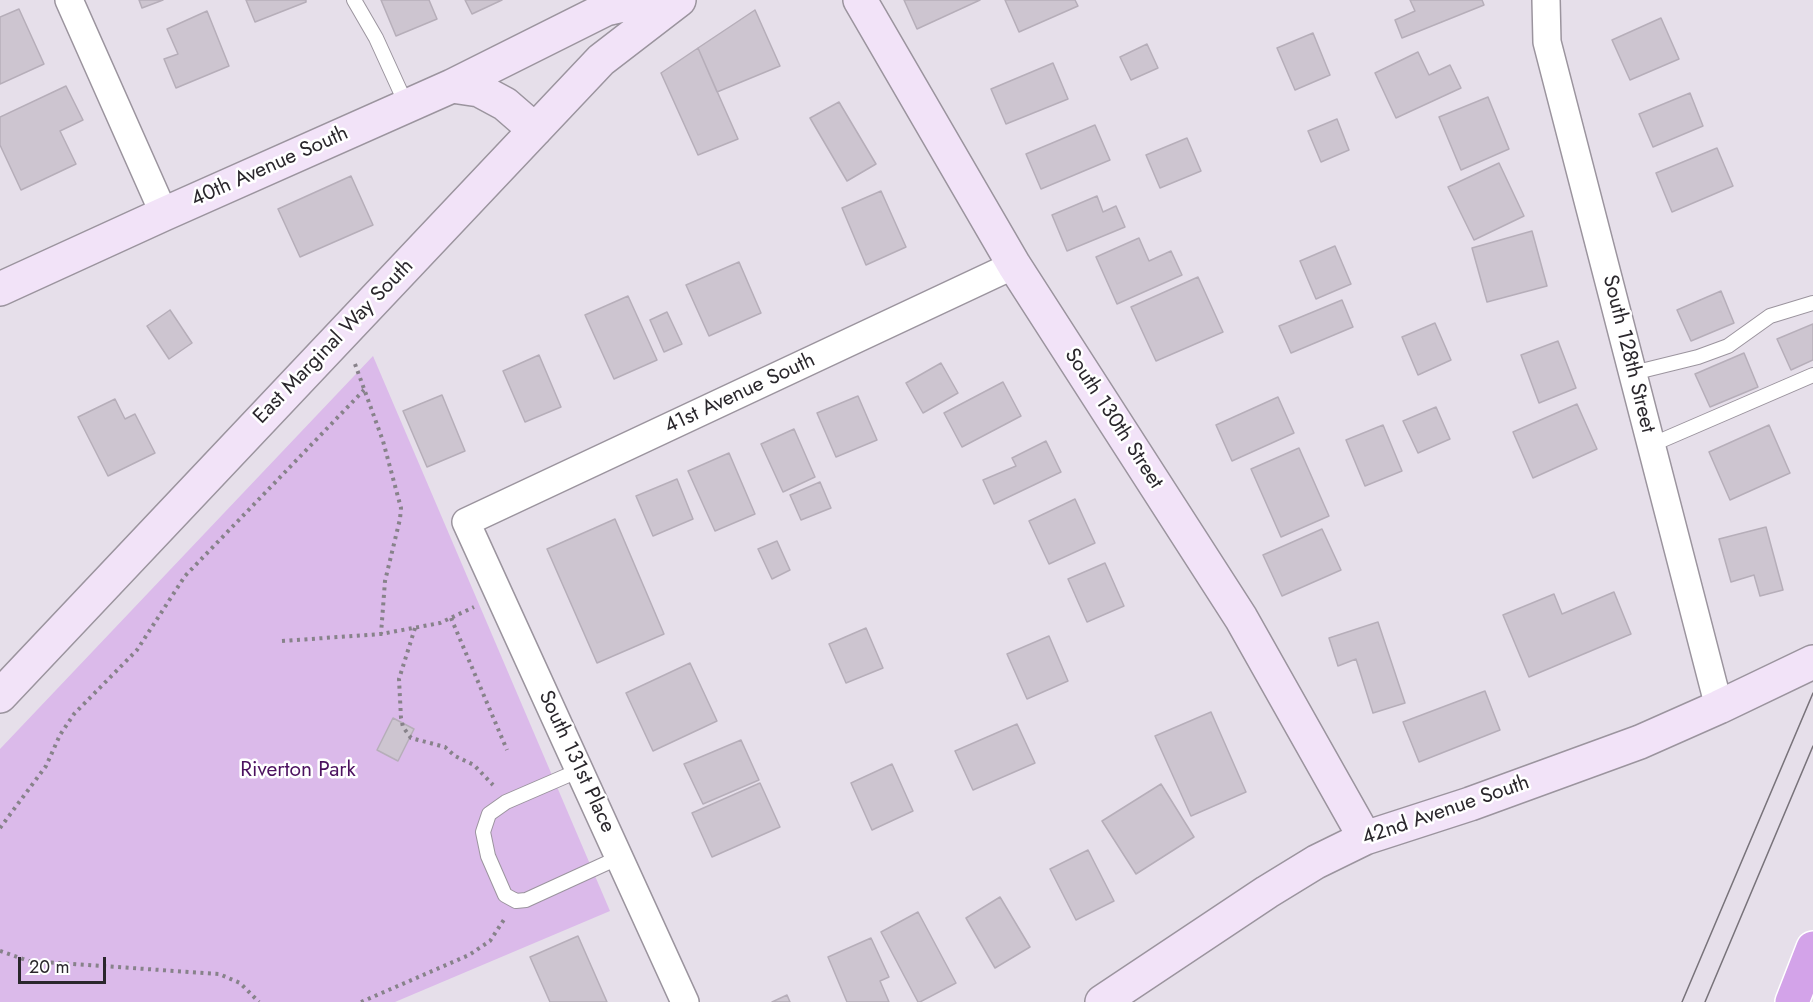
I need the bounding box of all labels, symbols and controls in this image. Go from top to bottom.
street label: 40th Avenue South [188,121,352,213]
street label: East Marginal Way South [249,254,419,430]
street label: South 128th Street [1596,273,1660,435]
street label: South 130th Street [1058,344,1168,494]
street label: 41st Avenue South [661,348,819,440]
street label: South 131st Place [532,687,620,837]
park label: Riverton Park [240,758,356,784]
street label: 42nd Avenue South [1359,771,1533,851]
scale bar [21,945,110,983]
text: 20 m [29,954,69,980]

